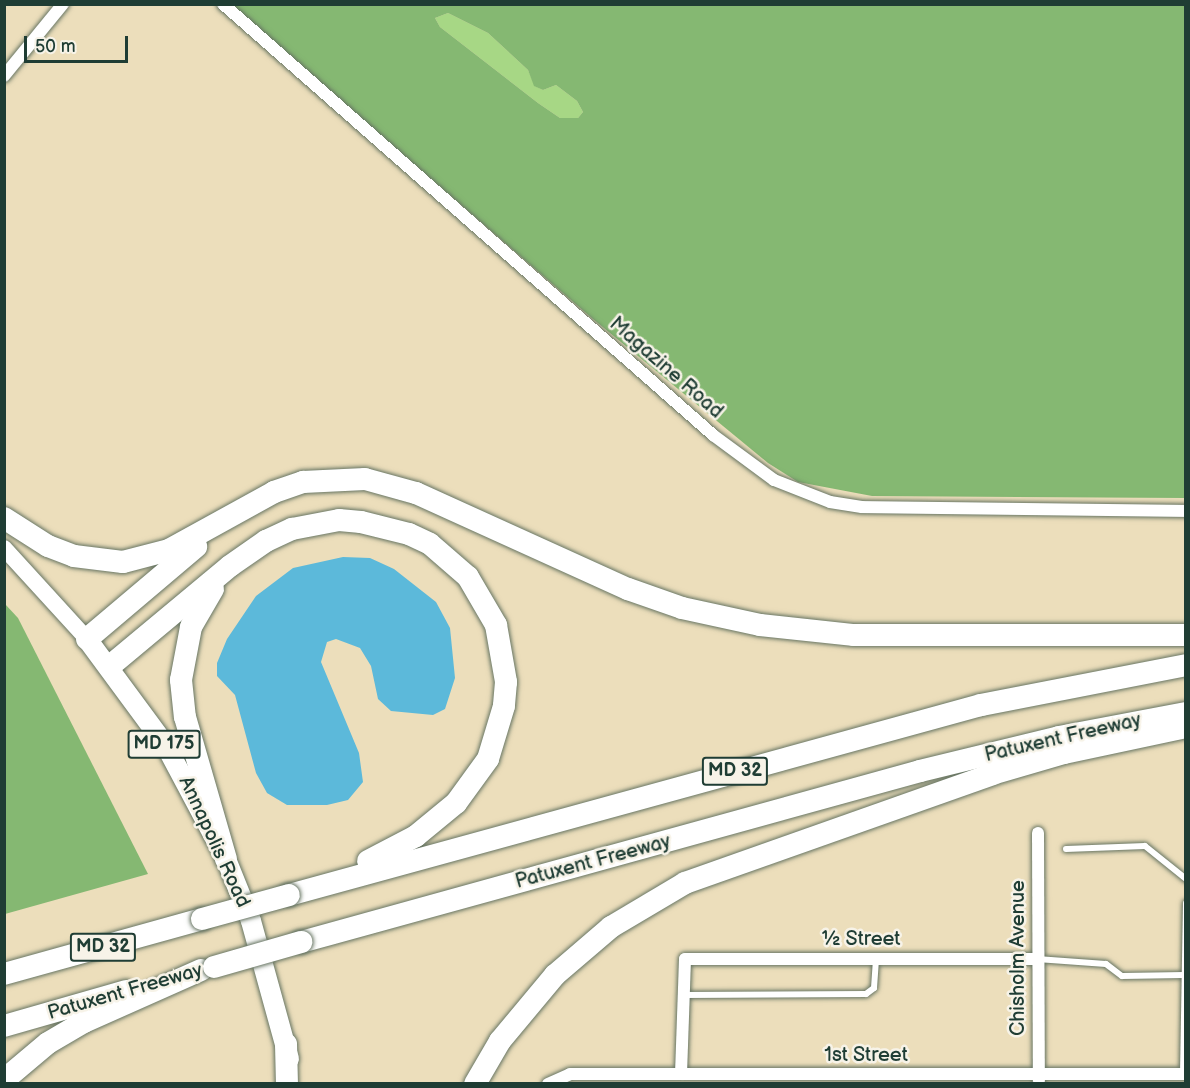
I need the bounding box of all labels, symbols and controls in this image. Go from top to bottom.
scale bar [27,24,130,62]
text: 50 m [35,36,76,57]
street label: Magazine Road [604,312,728,424]
street label: Patuxent Freeway [982,708,1144,768]
road number: MD 175 [126,729,201,759]
road number: MD 32 [700,756,770,786]
street label: Annapolis Road [173,773,255,911]
street label: Patuxent Freeway [513,830,673,894]
street label: Chisholm Avenue [1006,880,1030,1036]
street label: ½ Street [821,927,901,951]
road number: MD 32 [68,932,138,962]
street label: Patuxent Freeway [45,958,205,1026]
street label: 1st Street [824,1043,908,1067]

